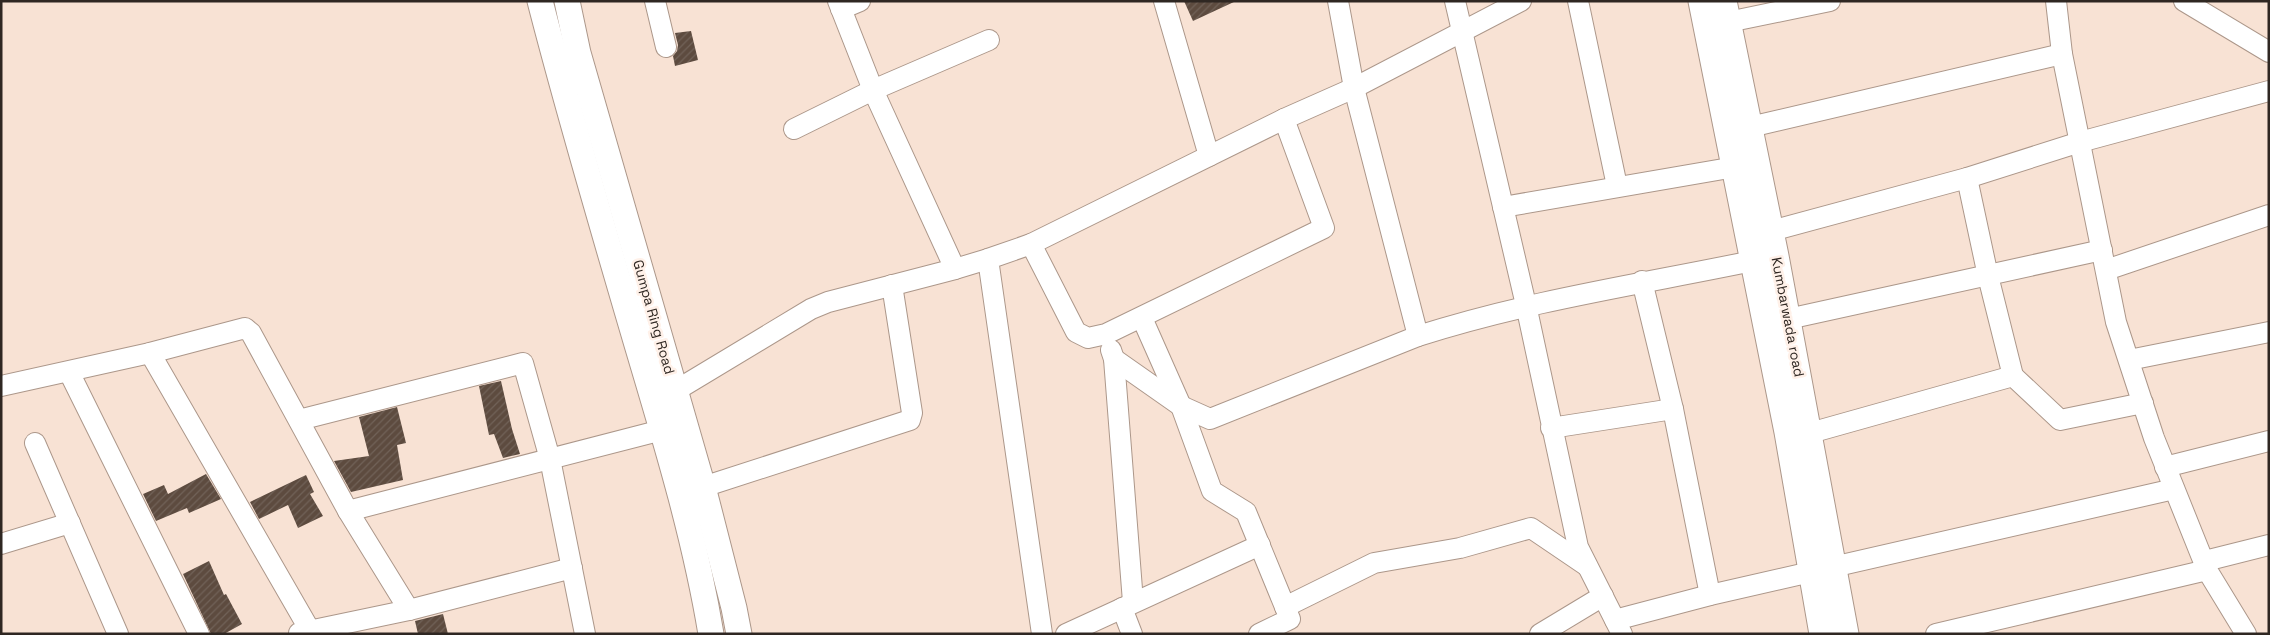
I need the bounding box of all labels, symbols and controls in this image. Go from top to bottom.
street label: Kumbarwada road [1768,256,1808,378]
street label: Gumpa Ring Road [629,258,679,376]

